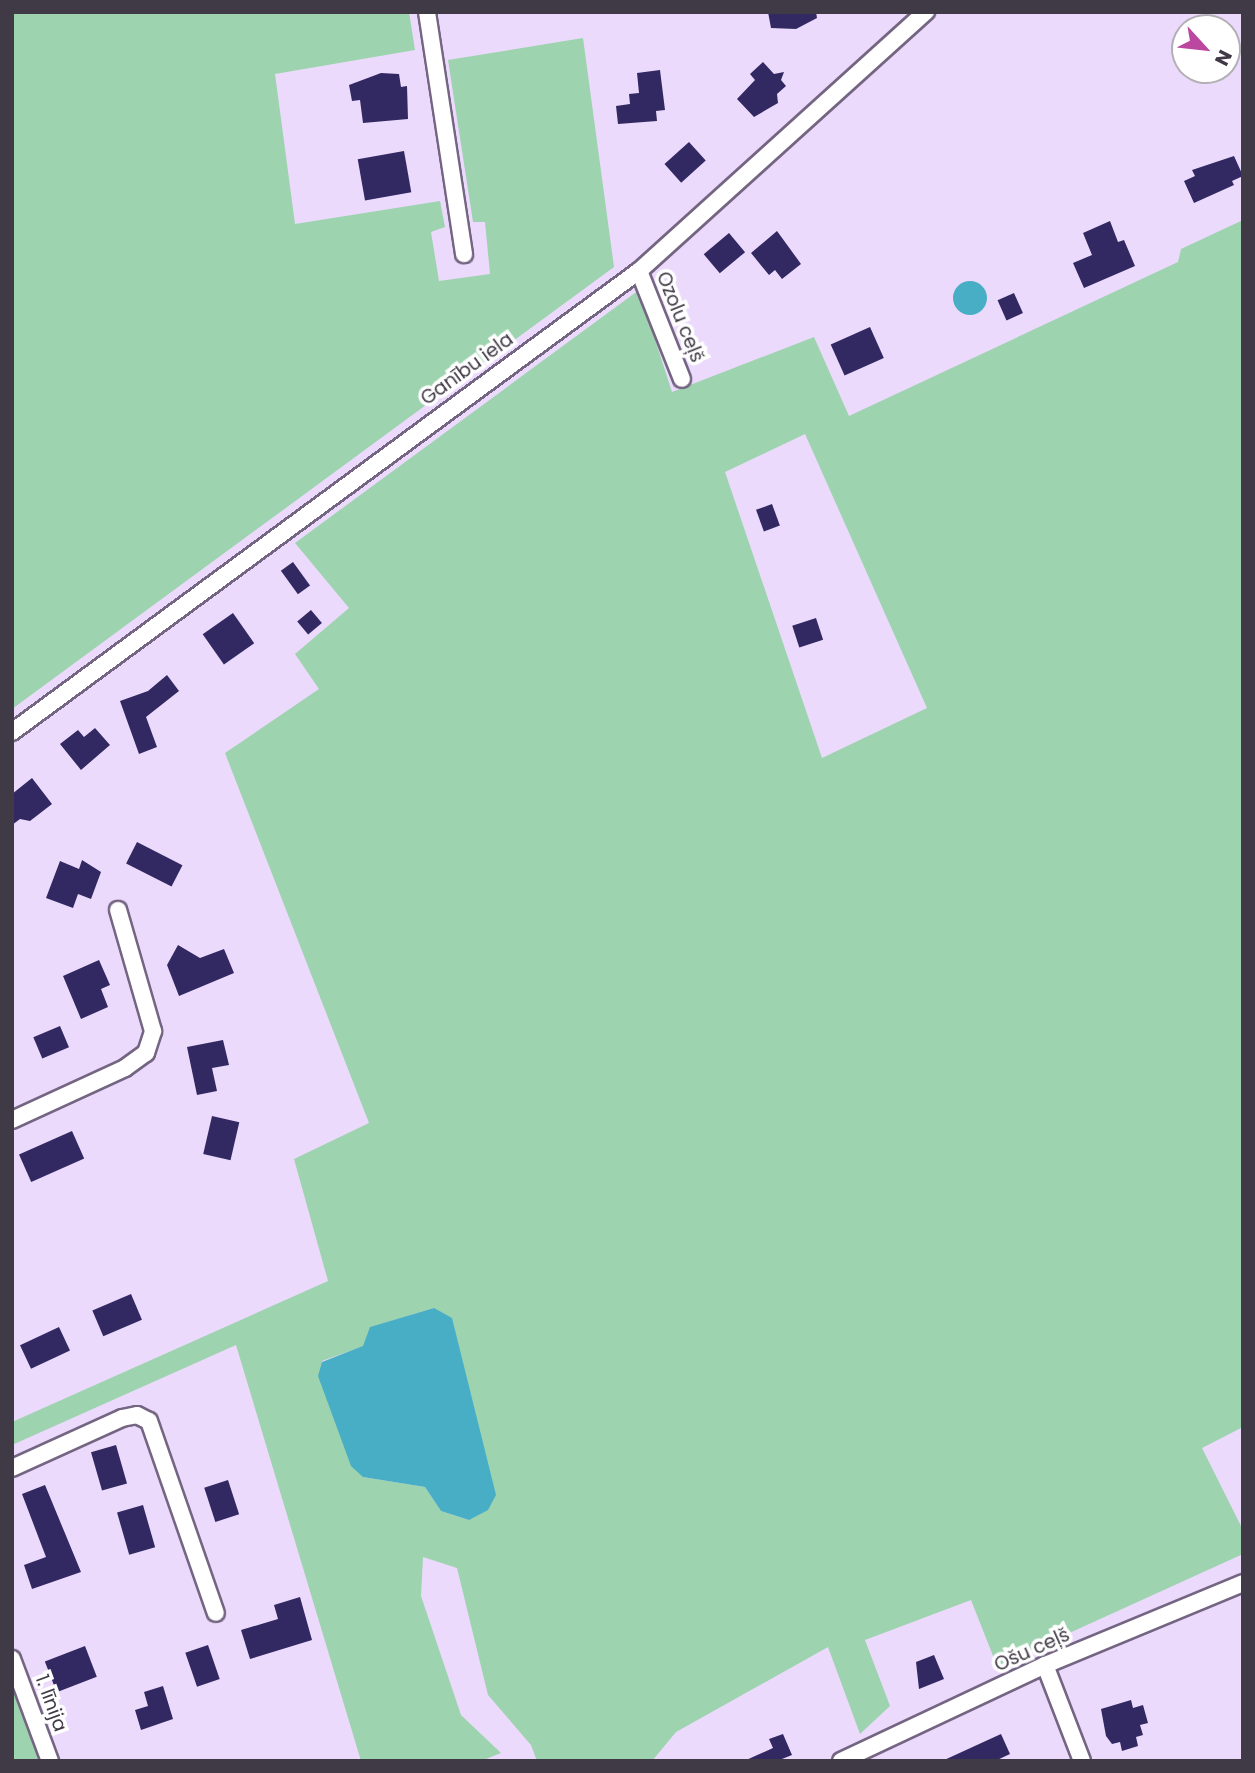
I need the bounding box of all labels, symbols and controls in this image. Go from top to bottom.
north arrow [1171,14,1241,84]
text: N [1208,45,1239,70]
street label: Ozolu ceļš [652,268,708,366]
street label: Ganību iela [416,328,518,410]
street label: Ošu ceļš [991,1623,1073,1677]
street label: 1. līnija [30,1671,72,1735]

